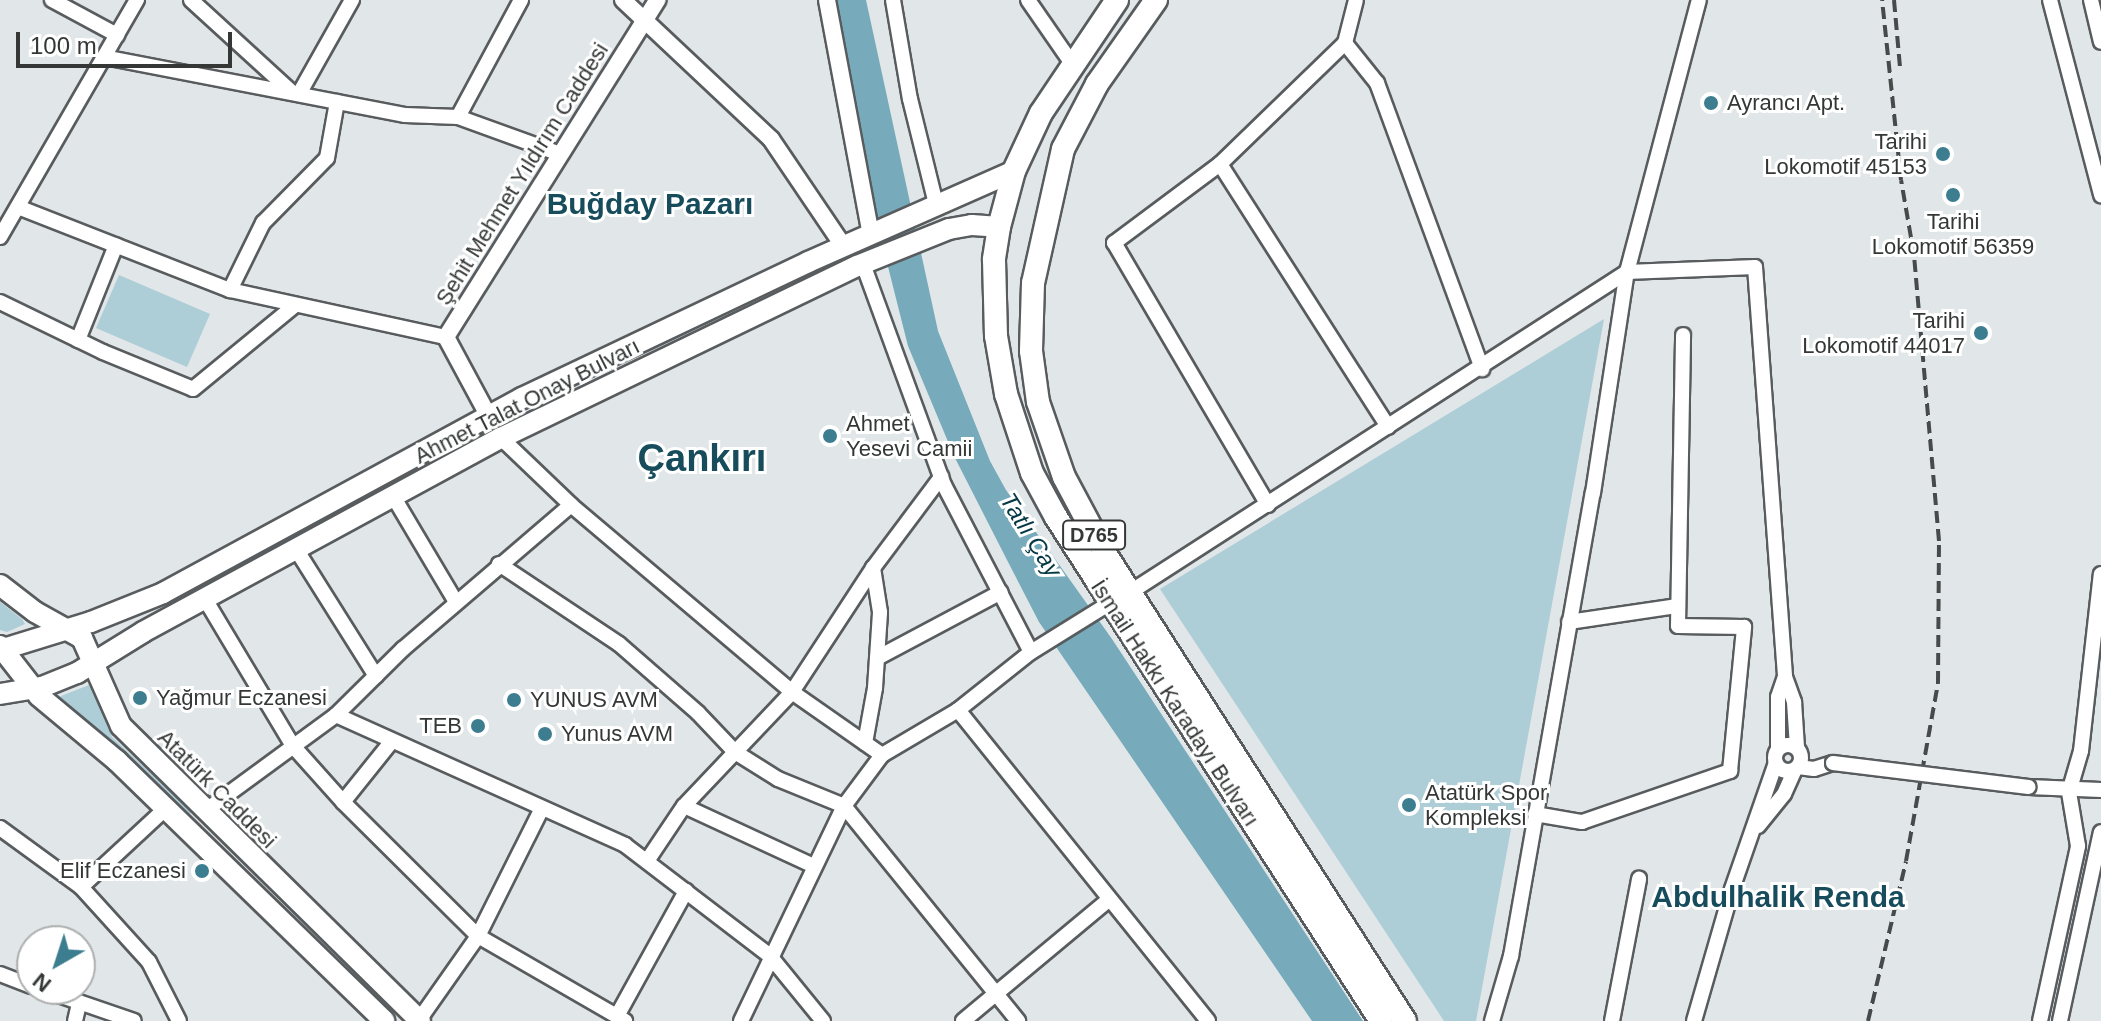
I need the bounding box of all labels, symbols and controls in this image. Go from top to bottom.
scale bar [20,16,236,66]
text: 100 m [30,32,97,59]
street label: Şehit Mehmet Yıldırım Caddesi [430,38,614,310]
place label: Ayrancı Apt. [1727,90,1846,116]
marker: Ayrancı Apt. [1702,94,1720,112]
place label: Tarihi Lokomotif 45153 [1764,128,1927,180]
marker: Tarihi Lokomotif 45153 [1934,145,1952,163]
district label: Buğday Pazarı [547,186,753,222]
marker: Tarihi Lokomotif 56359 [1944,186,1962,204]
place label: Tarihi Lokomotif 56359 [1872,208,2034,260]
place label: Tarihi Lokomotif 44017 [1802,307,1965,358]
marker: Tarihi Lokomotif 44017 [1972,324,1990,342]
street label: Ahmet Talat Onay Bulvarı [410,333,644,469]
place label: Ahmet Yesevi Camii [846,410,972,462]
marker: Ahmet Yesevi Camii [821,427,839,445]
district label: Çankırı [638,436,766,482]
water label: Tatlı Çay [994,488,1068,582]
road number: D765 [1062,519,1126,551]
street label: İsmail Hakkı Karadayı Bulvarı [1085,575,1265,831]
place label: Yağmur Eczanesi [156,685,327,711]
place label: YUNUS AVM [530,687,659,713]
marker: Yağmur Eczanesi [131,689,149,707]
marker: YUNUS AVM [505,691,523,709]
place label: TEB [419,713,462,739]
marker: TEB [469,717,487,735]
place label: Yunus AVM [561,721,674,747]
street label: Atatürk Caddesi [152,724,282,854]
marker: Yunus AVM [536,725,554,743]
place label: Atatürk Spor Kompleksi [1425,779,1547,830]
marker: Atatürk Spor Kompleksi [1400,796,1418,814]
place label: Elif Eczanesi [60,858,186,884]
marker: Elif Eczanesi [193,862,211,880]
district label: Abdulhalik Renda [1651,879,1905,915]
north arrow [16,925,96,1005]
text: N [28,968,56,997]

